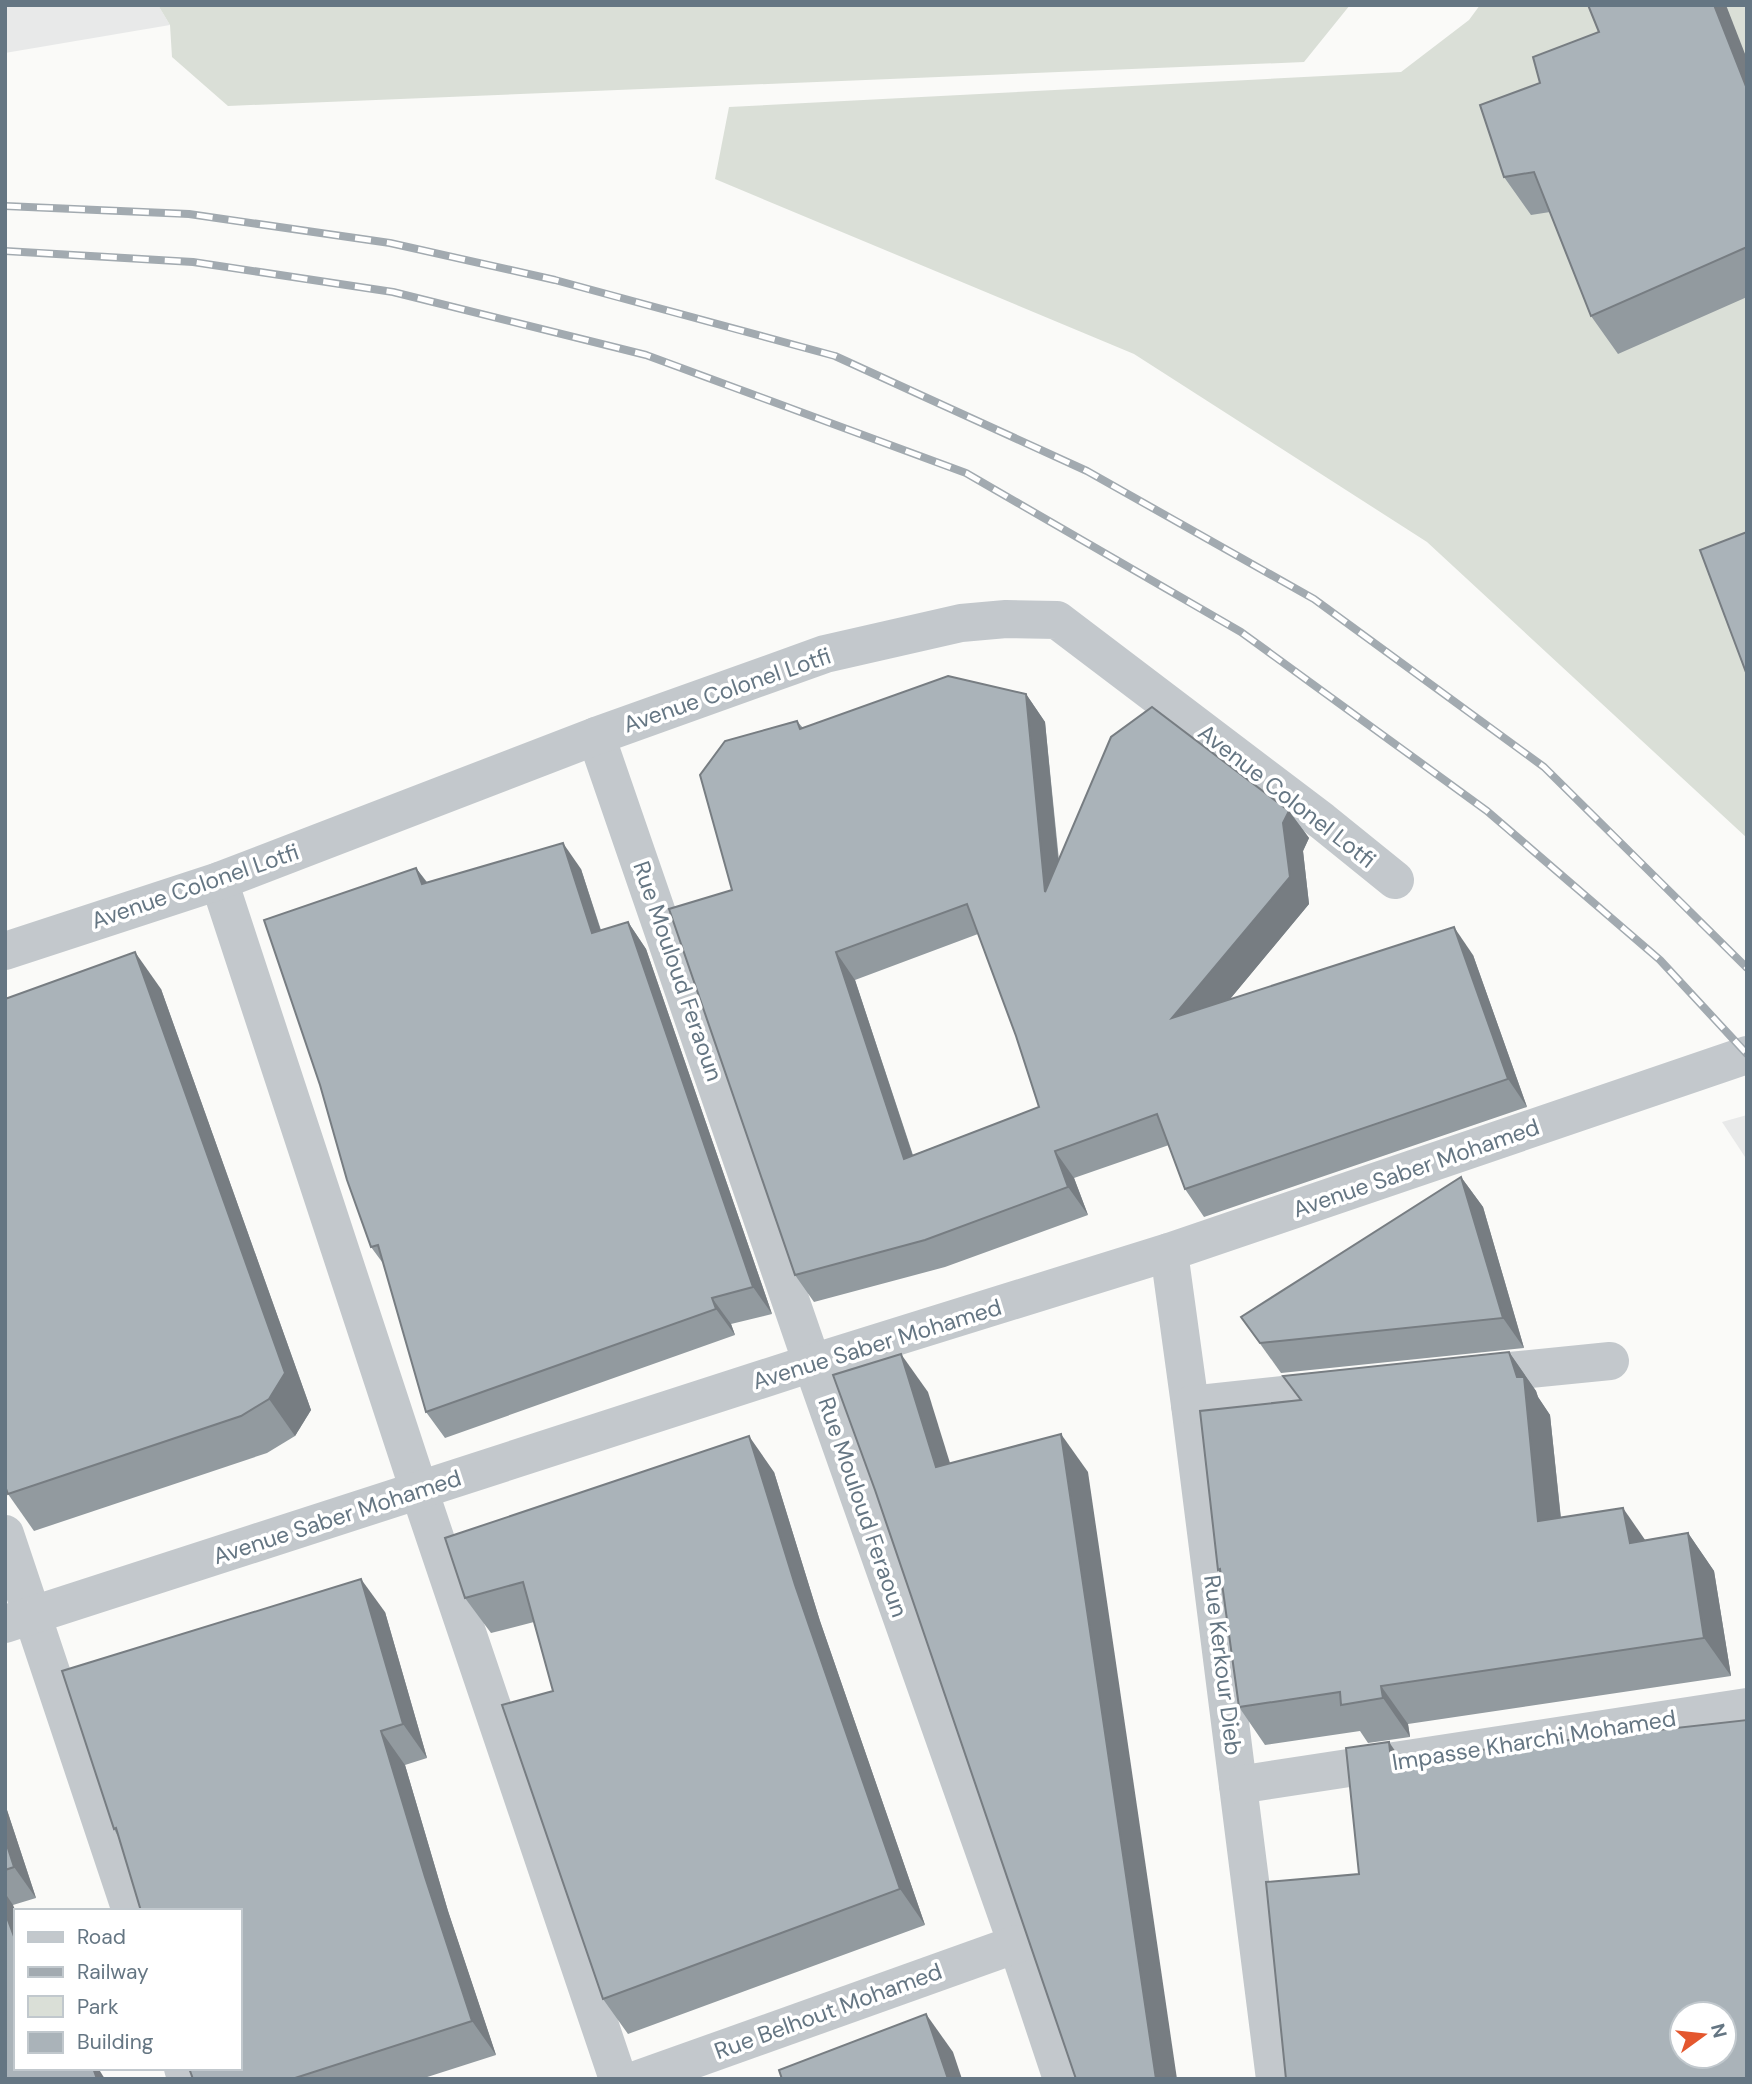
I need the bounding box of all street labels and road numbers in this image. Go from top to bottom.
street label: Avenue Colonel Lotfi [619,640,835,740]
street label: Avenue Colonel Lotfi [1192,717,1382,875]
street label: Avenue Colonel Lotfi [87,836,303,936]
street label: Rue Mouloud Feraoun [626,857,730,1085]
street label: Avenue Saber Mohamed [1289,1112,1543,1224]
street label: Avenue Saber Mohamed [749,1292,1005,1396]
street label: Rue Mouloud Feraoun [811,1393,915,1621]
street label: Avenue Saber Mohamed [209,1463,465,1571]
street label: Rue Kerkour Dieb [1197,1573,1249,1757]
street label: Impasse Kharchi Mohamed [1390,1703,1678,1777]
street label: Rue Belhout Mohamed [710,1956,946,2066]

